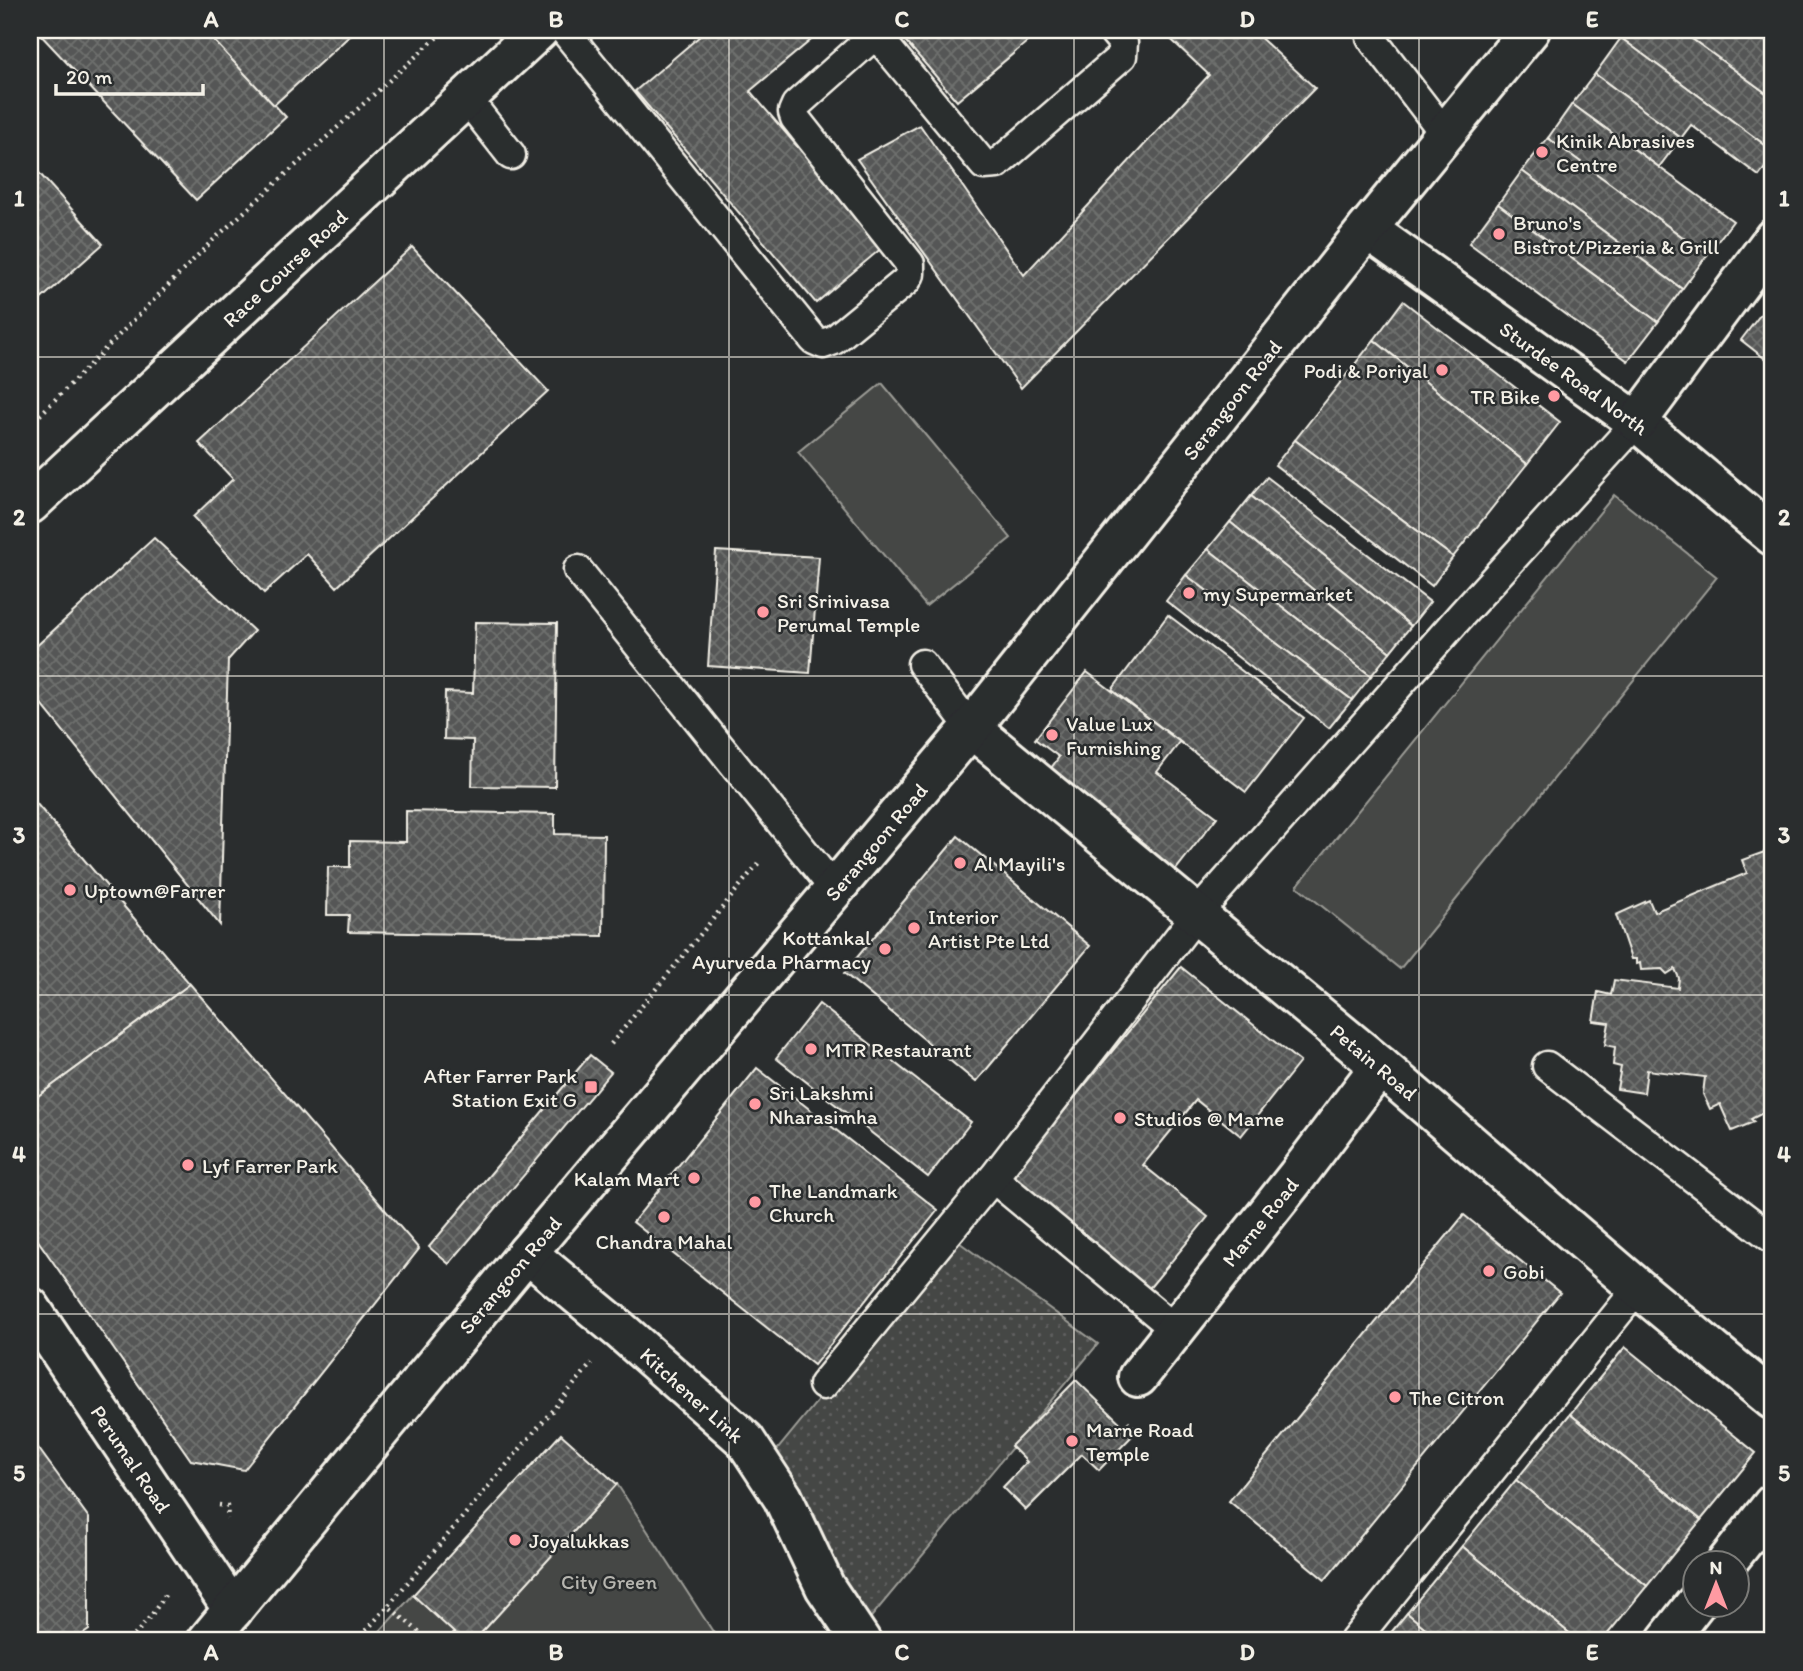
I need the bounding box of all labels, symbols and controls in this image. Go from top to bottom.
text: A [203,5,219,33]
text: B [549,5,564,33]
text: C [895,5,910,33]
text: D [1239,5,1255,33]
text: E [1586,5,1599,33]
scale bar [56,52,203,96]
text: 20 m [66,64,113,89]
place label: Kinik Abrasives Centre [1556,128,1695,177]
marker: Kinik Abrasives Centre [1534,144,1550,160]
text: 1 [14,184,25,212]
text: 1 [1779,184,1790,212]
street label: Race Course Road [217,203,353,332]
place label: Bruno's Bistrot/Pizzeria & Grill [1513,210,1719,259]
marker: Bruno's Bistrot/Pizzeria & Grill [1491,226,1507,242]
street label: Sturdee Road North [1495,316,1654,441]
street label: Serangoon Road [1177,335,1287,465]
place label: Podi & Poriyal [1303,358,1428,383]
marker: Podi & Poriyal [1434,362,1450,378]
place label: TR Bike [1471,384,1540,409]
marker: TR Bike [1546,388,1562,404]
text: 2 [13,503,26,531]
text: 2 [1778,503,1791,531]
place label: my Supermarket [1203,581,1353,606]
marker: my Supermarket [1181,585,1197,601]
place label: Sri Srinivasa Perumal Temple [777,588,920,637]
marker: Sri Srinivasa Perumal Temple [755,604,771,620]
place label: Value Lux Furnishing [1066,711,1161,760]
marker: Value Lux Furnishing [1044,727,1060,743]
street label: Serangoon Road [820,778,932,906]
text: 3 [13,821,26,849]
text: 3 [1778,821,1791,849]
place label: Al Mayili's [974,851,1065,876]
marker: Al Mayili's [952,855,968,871]
place label: Uptown@Farrer [84,878,226,903]
marker: Uptown@Farrer [62,882,78,898]
place label: Interior Artist Pte Ltd [928,904,1050,953]
marker: Interior Artist Pte Ltd [906,920,922,936]
place label: Kottankal Ayurveda Pharmacy [692,925,871,974]
marker: Kottankal Ayurveda Pharmacy [877,941,893,957]
street label: Petain Road [1325,1018,1423,1106]
place label: MTR Restaurant [825,1037,972,1062]
marker: MTR Restaurant [803,1041,819,1057]
place label: After Farrer Park Station Exit G [423,1063,577,1112]
marker: After Farrer Park Station Exit G [583,1079,599,1095]
place label: Sri Lakshmi Nharasimha [769,1080,878,1129]
marker: Sri Lakshmi Nharasimha [747,1096,763,1112]
place label: Studios @ Marne [1134,1106,1284,1131]
marker: Studios @ Marne [1112,1110,1128,1126]
text: 4 [12,1140,26,1168]
text: 4 [1777,1140,1791,1168]
place label: Lyf Farrer Park [202,1153,338,1178]
marker: Lyf Farrer Park [180,1157,196,1173]
place label: Kalam Mart [574,1166,680,1191]
marker: Kalam Mart [686,1170,702,1186]
street label: Marne Road [1216,1172,1304,1272]
place label: The Landmark Church [769,1178,898,1227]
marker: The Landmark Church [747,1194,763,1210]
marker: Chandra Mahal [656,1209,672,1225]
street label: Serangoon Road [454,1211,566,1339]
place label: Chandra Mahal [596,1229,732,1254]
place label: Gobi [1503,1259,1545,1284]
marker: Gobi [1481,1263,1497,1279]
street label: Kitchener Link [635,1342,749,1448]
place label: The Citron [1409,1385,1505,1410]
marker: The Citron [1387,1389,1403,1405]
street label: Perumal Road [86,1400,177,1518]
place label: Marne Road Temple [1086,1417,1194,1466]
marker: Marne Road Temple [1064,1433,1080,1449]
text: 5 [13,1459,25,1487]
text: 5 [1778,1459,1790,1487]
place label: Joyalukkas [529,1528,629,1553]
marker: Joyalukkas [507,1532,523,1548]
north arrow [1680,1548,1750,1618]
text: N [1710,1556,1722,1579]
park label: City Green [561,1569,657,1594]
text: A [203,1638,219,1666]
text: B [549,1638,564,1666]
text: C [895,1638,910,1666]
text: D [1239,1638,1255,1666]
text: E [1586,1638,1599,1666]

